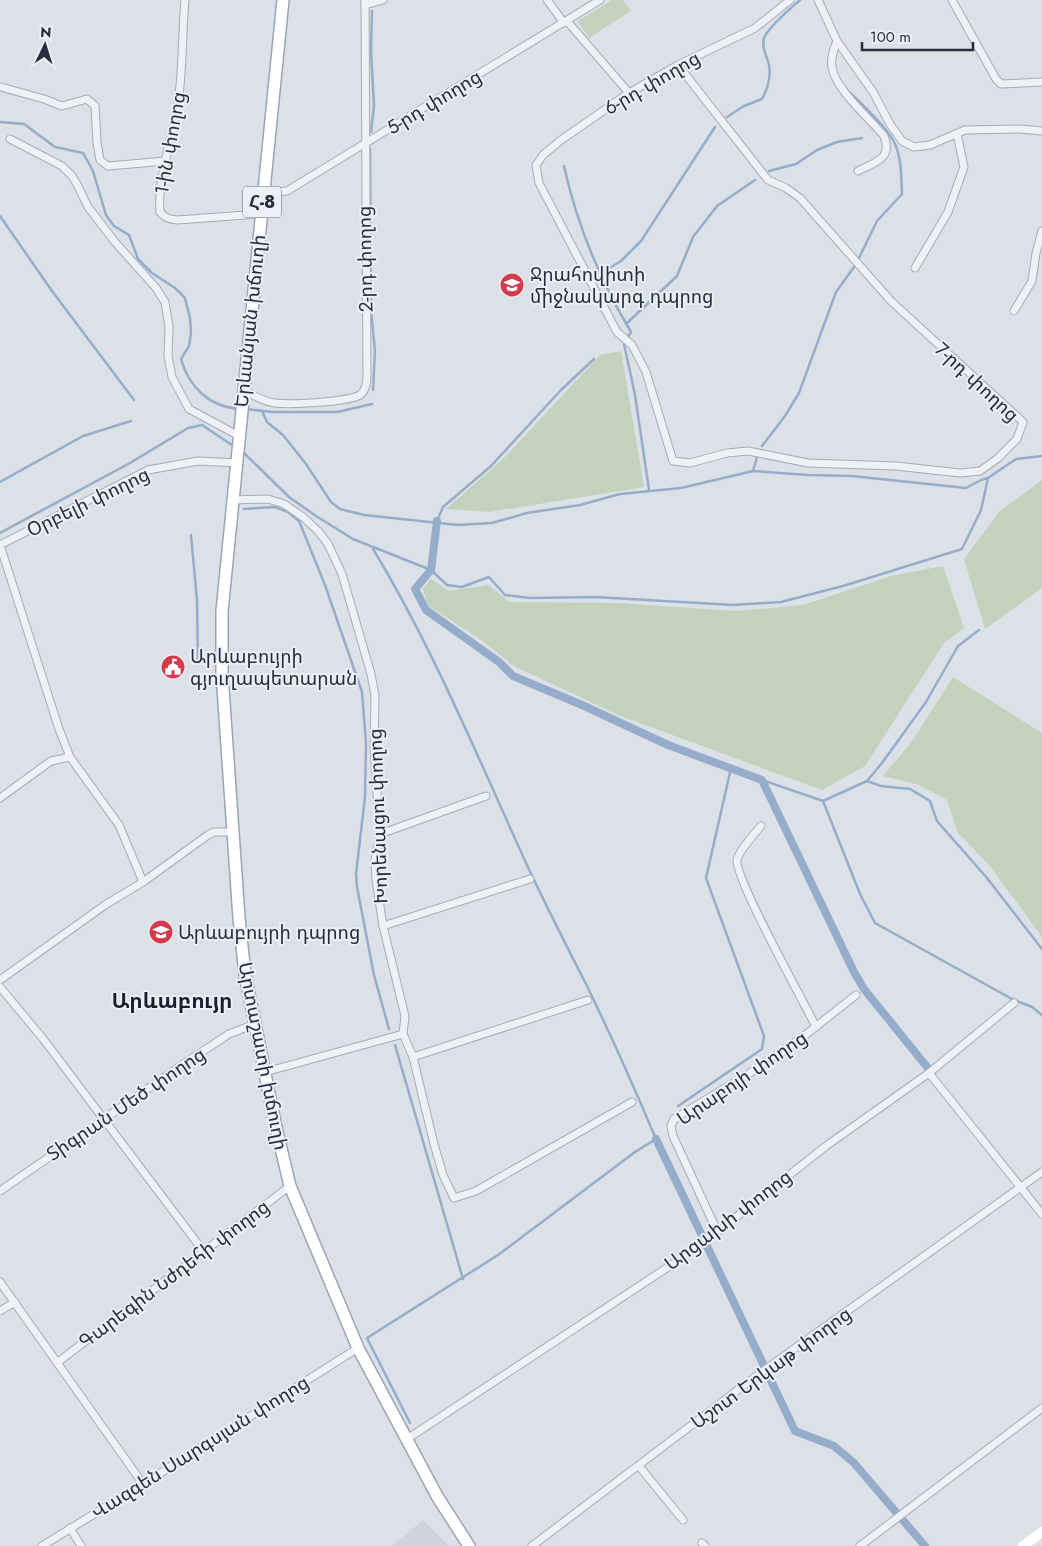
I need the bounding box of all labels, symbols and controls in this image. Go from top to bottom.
north arrow [20,20,70,70]
scale bar [862,20,973,52]
text: N [40,22,52,42]
text: 100 m [870,26,911,48]
street label: 6-րդ փողոց [599,45,705,121]
street label: 5-րդ փողոց [381,63,487,141]
street label: 1-ին փողոց [148,90,192,196]
road number: Հ-8 [243,186,281,218]
street label: 2-րդ փողոց [351,205,379,313]
street label: Երևանյան խճուղի [227,233,273,409]
place label: Ջրահովիտի միջնակարգ դպրոց [530,261,714,310]
school or university icon: Ջրահովիտի միջնակարգ դպրոց [499,272,525,298]
street label: 7-րդ փողոց [929,336,1025,428]
street label: Օրբելի փողոց [22,460,154,544]
place label: Արևաբույրի գյուղապետարան [190,643,357,692]
public building icon: Արևաբույրի գյուղապետարան [160,654,186,680]
street label: Խորենացու փողոց [361,728,395,904]
school or university icon: Արևաբույրի դպրոց [148,919,174,945]
place label: Արևաբույրի դպրոց [178,919,360,946]
street label: Արտաշատի խճուղի [232,960,294,1152]
district label: Արևաբույր [111,986,233,1016]
street label: Արաբոյի փողոց [671,1024,813,1132]
street label: Տիգրան Մեծ փողոց [41,1041,211,1167]
street label: Արցախի փողոց [659,1163,797,1277]
street label: Գարեգին Նժդեհի փողոց [73,1193,275,1355]
street label: Աշոտ Երկաթ փողոց [685,1300,857,1436]
street label: Վազգեն Սարգսյան փողոց [86,1369,314,1525]

